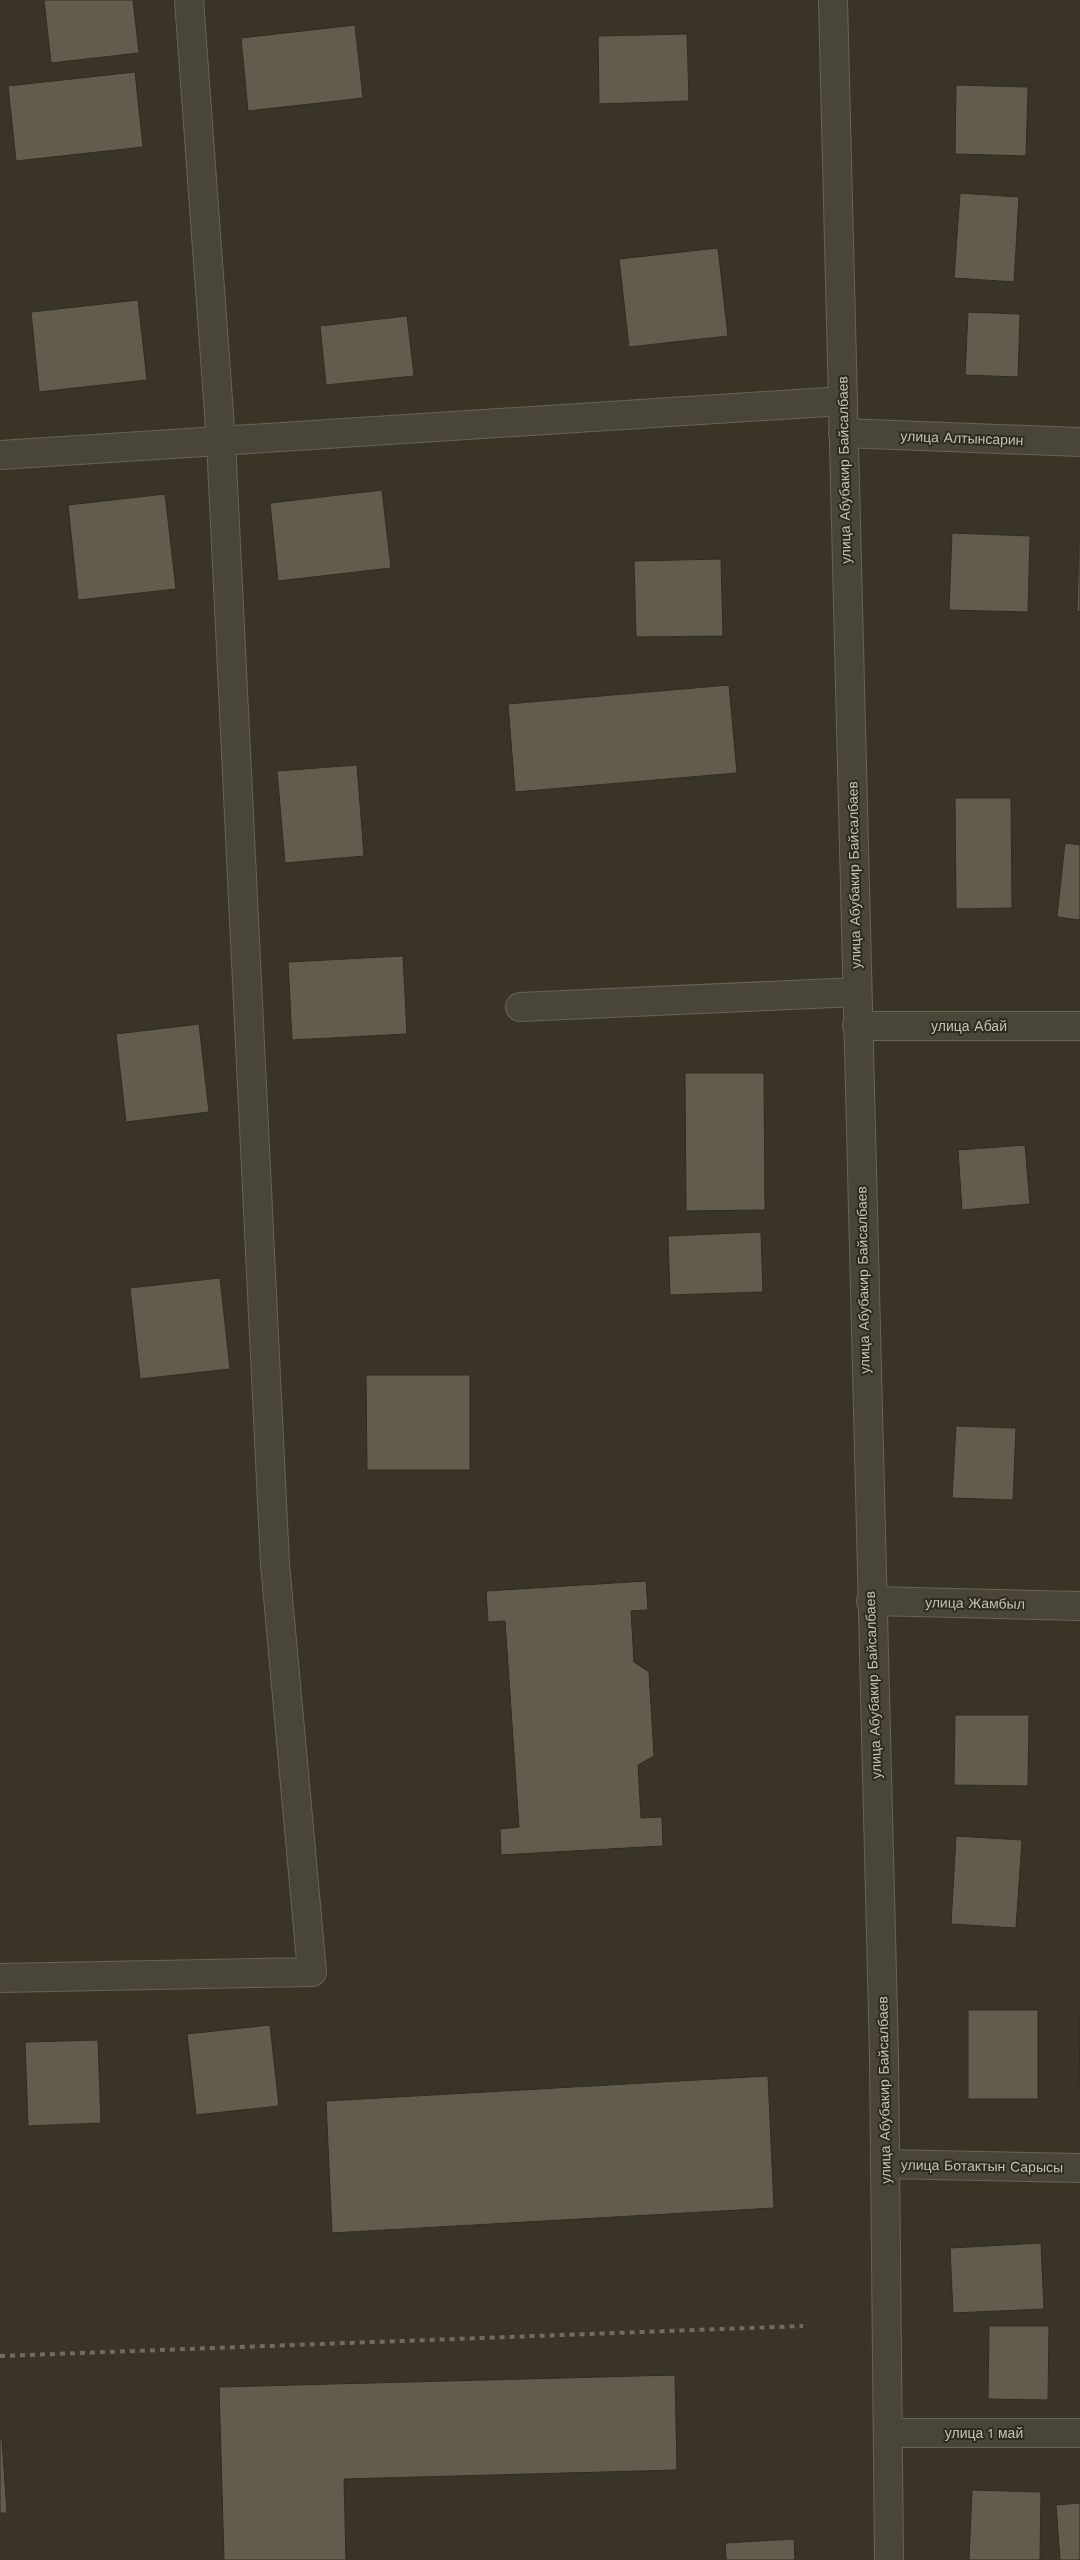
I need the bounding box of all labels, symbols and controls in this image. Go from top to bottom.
street label: улица Абубакир Байсалбаев [834,376,854,564]
street label: улица Алтынсарин [900,428,1024,448]
street label: улица Абубакир Байсалбаев [844,781,864,969]
street label: улица Абай [931,1018,1007,1034]
street label: улица Абубакир Байсалбаев [853,1186,873,1374]
street label: улица Абубакир Байсалбаев [862,1591,884,1779]
street label: улица Жамбыл [925,1594,1025,1612]
street label: улица Абубакир Байсалбаев [874,1996,894,2184]
street label: улица Ботактын Сарысы [901,2157,1063,2175]
street label: улица 1 май [945,2425,1023,2441]

